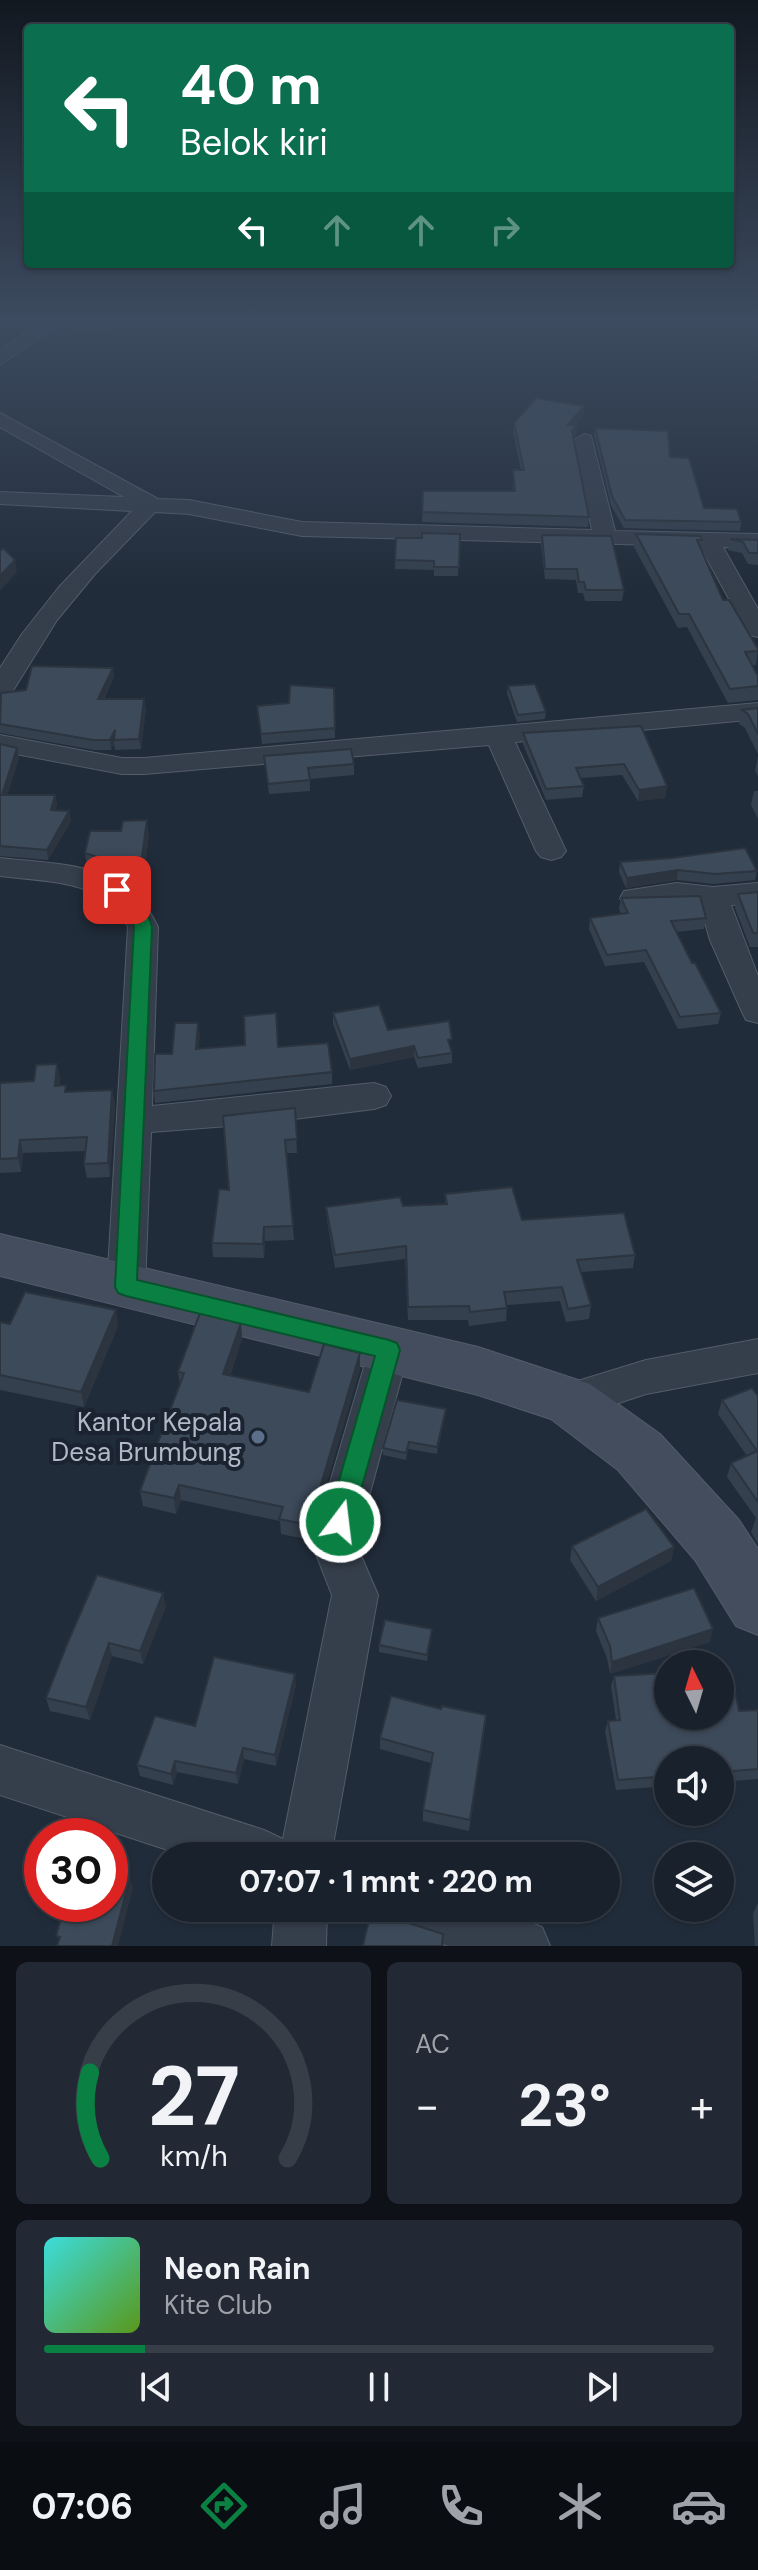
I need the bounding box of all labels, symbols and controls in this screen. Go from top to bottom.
text: 40 m [180,48,322,121]
icon: left [48,56,152,160]
text: Belok kiri [180,119,328,166]
icon: left [231,208,275,252]
icon: ahead [315,208,359,252]
icon: ahead [399,208,443,252]
icon: right [483,208,527,252]
pin [83,856,151,924]
icon: arrive [95,868,139,912]
place label: Kantor Kepala Desa Brumbung [51,1405,242,1469]
marker: Kantor Kepala Desa Brumbung [249,1428,267,1446]
position arrow [298,1480,382,1564]
north arrow [654,1650,734,1730]
map controls [654,1650,734,1922]
button: sound [654,1746,734,1826]
speed limit sign: 30 [24,1818,128,1922]
button: layers [654,1842,734,1922]
text: 07:07 · 1 mnt · 220 m [239,1862,533,1901]
text: AC [415,2027,450,2061]
text: 27 [147,2042,240,2151]
text: 23° [518,2066,611,2145]
text: − [415,2077,439,2135]
text: + [690,2077,714,2135]
text: km/h [160,2138,227,2175]
text: Neon Rain [164,2249,310,2288]
text: Kite Club [164,2288,273,2322]
icon: previous [134,2365,178,2409]
icon: pause [357,2365,401,2409]
icon: next [580,2365,624,2409]
icon: directions [196,2478,252,2534]
icon: music [315,2478,371,2534]
icon: phone [433,2478,489,2534]
icon: climate [552,2478,608,2534]
icon: car [671,2478,727,2534]
text: 07:06 [31,2483,133,2530]

